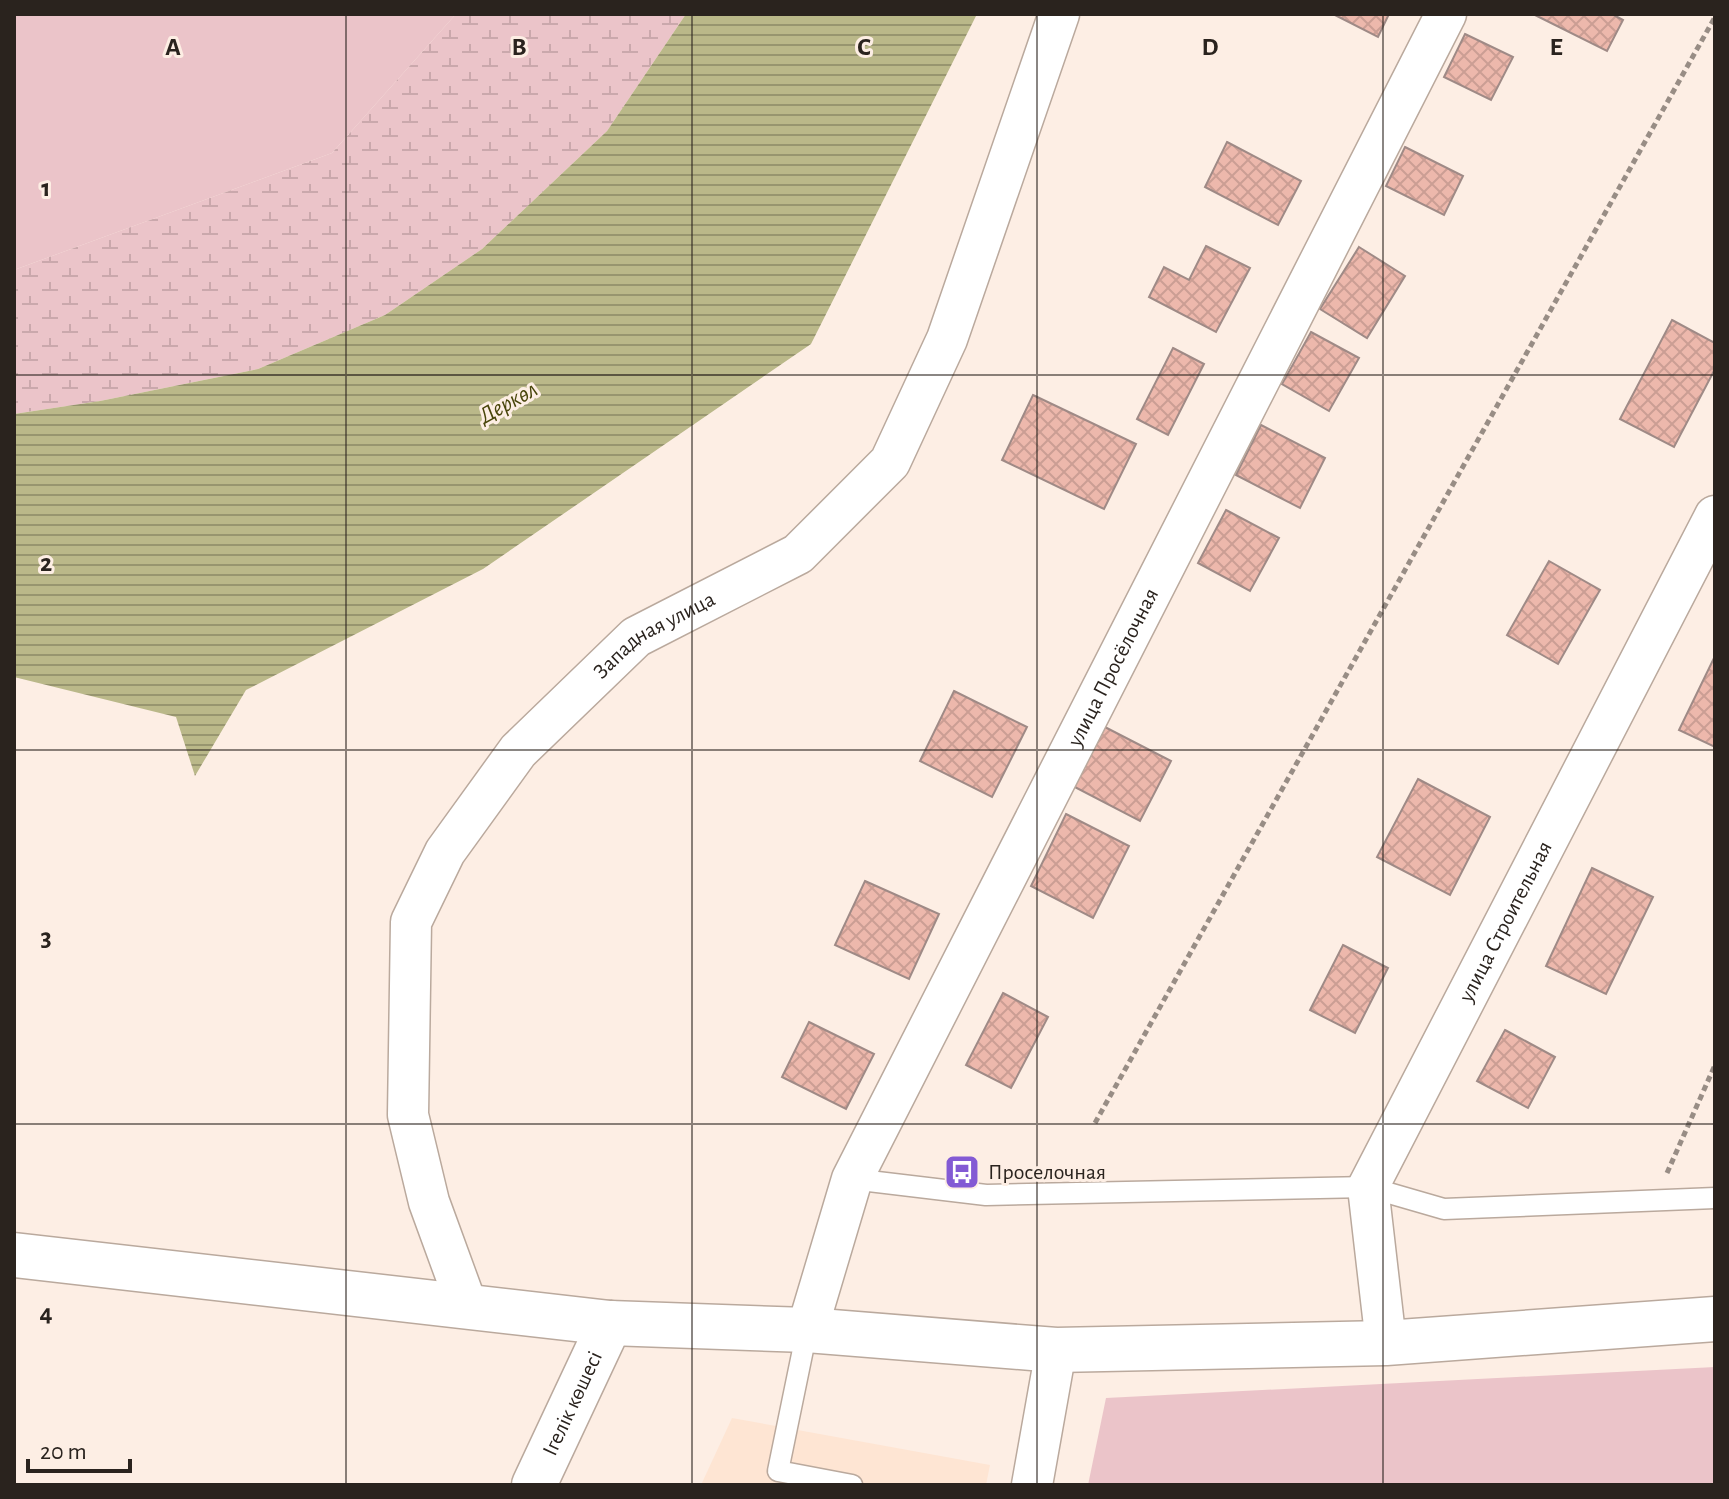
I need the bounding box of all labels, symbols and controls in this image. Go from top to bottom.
text: A [165,34,181,60]
text: B [511,34,527,60]
text: C [857,34,871,60]
text: D [1201,34,1219,60]
text: E [1549,34,1563,60]
text: 1 [41,175,51,201]
water label: Деркөл [474,377,541,429]
text: 2 [40,550,52,576]
street label: улица Просёлочная [1063,585,1162,751]
street label: Западная улица [589,588,718,683]
street label: улица Строительная [1454,837,1556,1006]
text: 3 [40,925,52,951]
bus stop icon: Проселочная [943,1153,981,1191]
place label: Проселочная [988,1161,1106,1183]
text: 4 [39,1300,53,1326]
street label: Ігелік көшесі [538,1348,606,1459]
scale bar [28,1423,130,1473]
text: 20 m [40,1440,87,1464]

